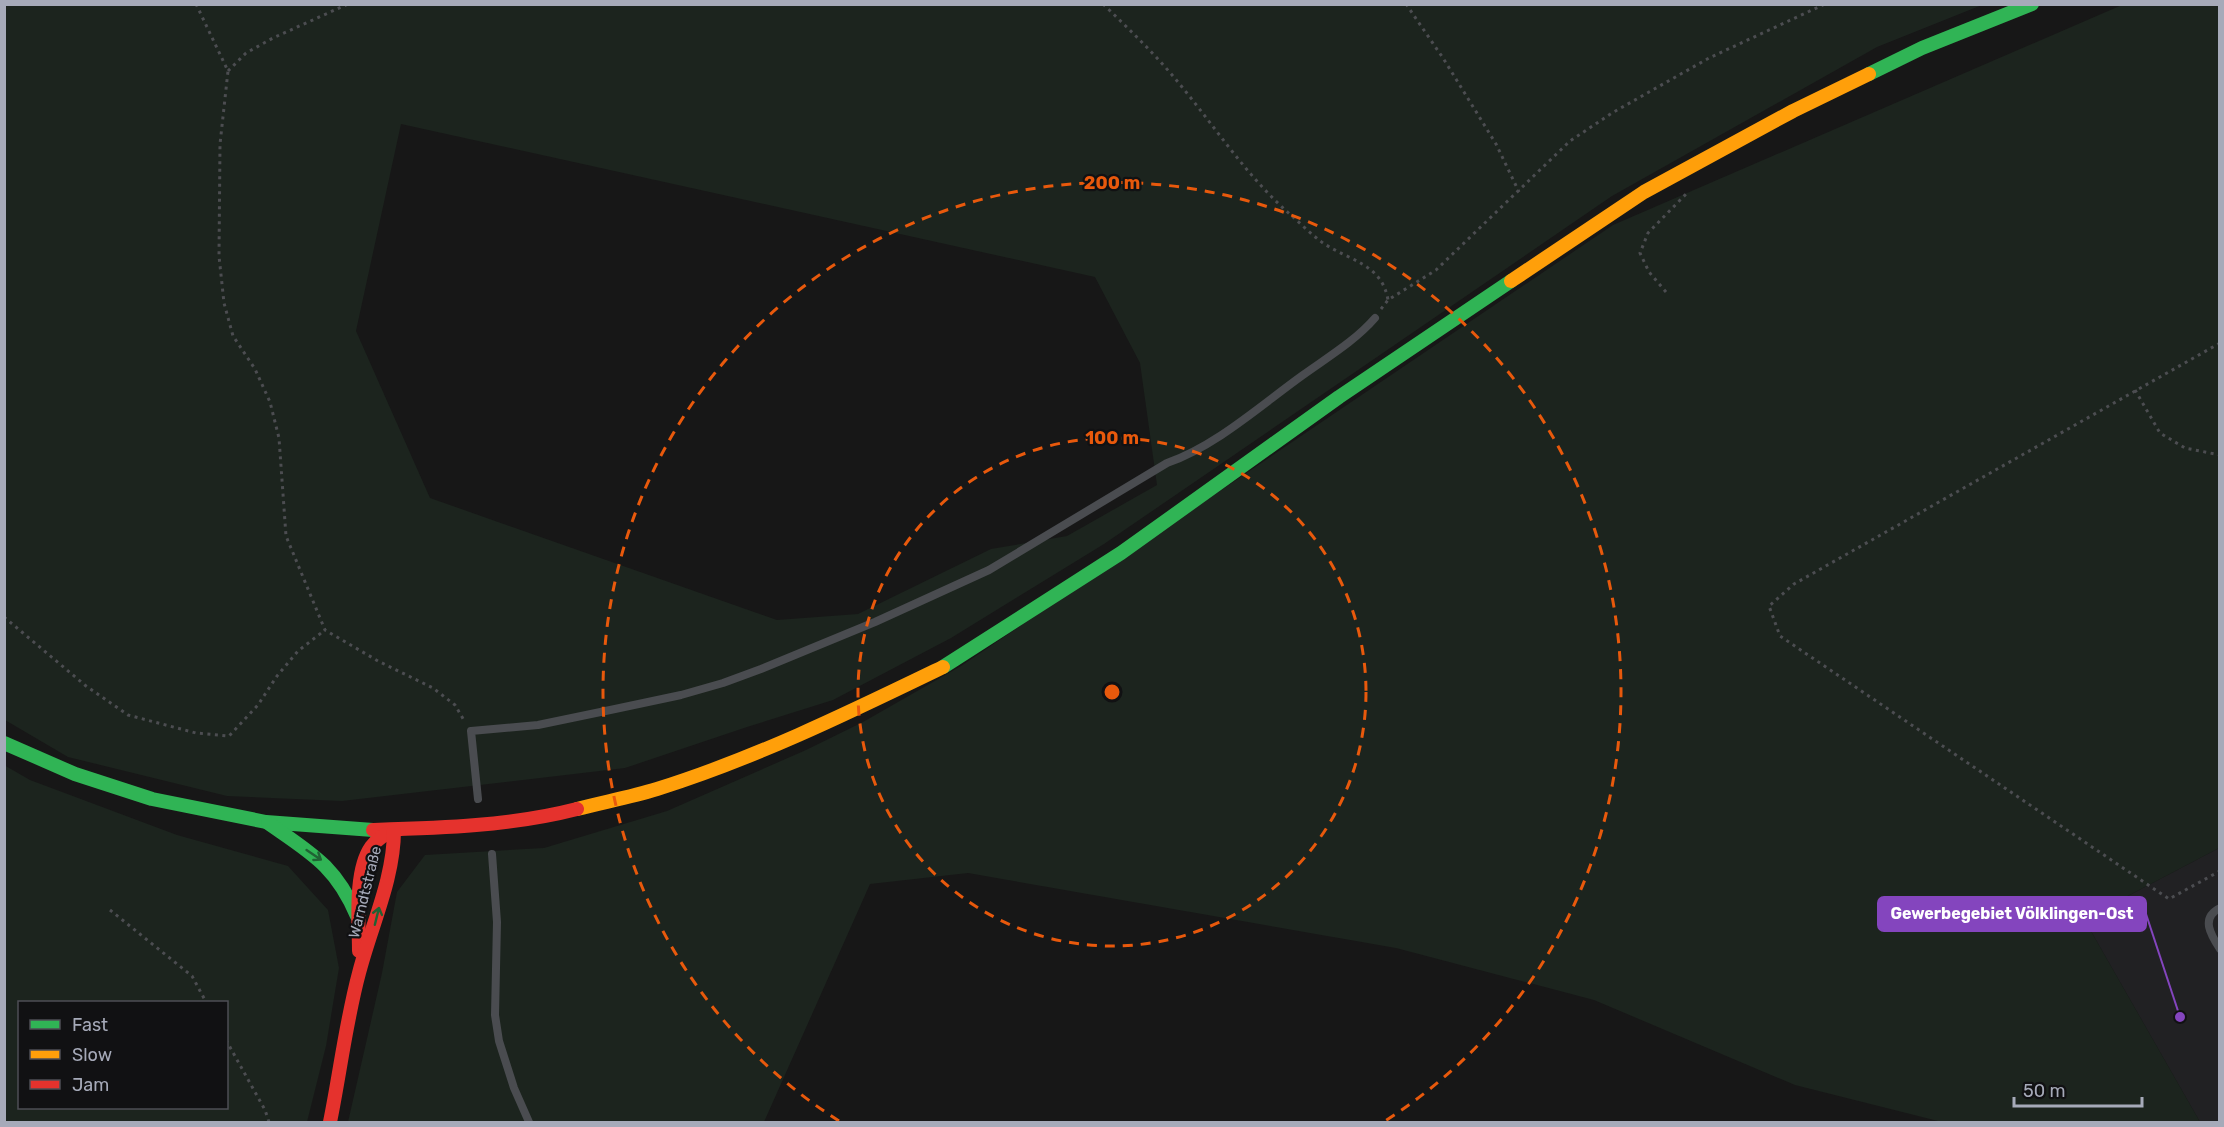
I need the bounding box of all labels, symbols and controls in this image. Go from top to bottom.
text: 200 m [1084,172,1140,194]
text: 100 m [1085,427,1139,449]
centre of rings [1102,682,1122,702]
street label: Warndtstraße [345,844,385,940]
one-way arrow [306,849,322,861]
callout: Gewerbegebiet Völklingen-Ost [1878,897,2146,931]
text: Gewerbegebiet Völklingen-Ost [1890,904,2134,923]
one-way arrow [372,907,384,926]
legend [18,1001,228,1109]
text: Fast [72,1014,108,1036]
text: Slow [72,1044,112,1066]
scale bar [2014,1070,2142,1108]
text: Jam [72,1074,109,1096]
text: 50 m [2023,1080,2066,1102]

